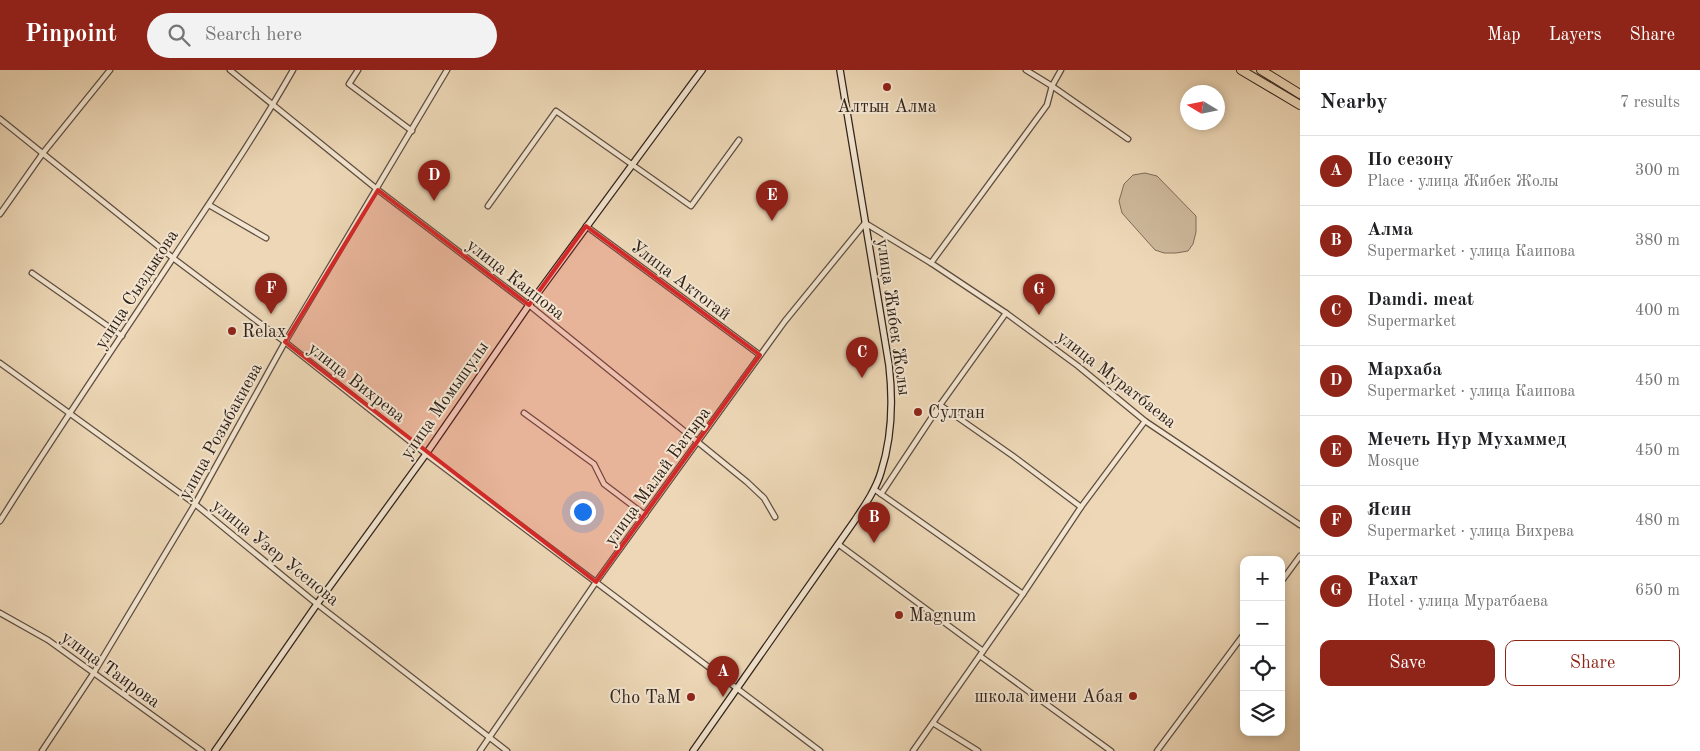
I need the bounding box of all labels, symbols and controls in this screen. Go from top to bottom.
search box [147,13,497,58]
icon: search [165,21,193,49]
text: Pinpoint [25,23,117,47]
text: Search here [205,26,302,45]
text: Map [1487,26,1521,44]
text: Layers [1549,26,1601,44]
text: Share [1629,26,1675,44]
marker: Алтын Алма [881,81,893,93]
north arrow [1180,85,1225,130]
text: Nearby [1320,92,1388,113]
text: 7 results [1620,95,1680,111]
place label: Алтын Алма [837,98,937,116]
text: По сезону [1367,151,1454,170]
pin: D [418,160,450,201]
text: A [1330,163,1342,179]
text: 300 m [1635,163,1680,179]
text: Place · улица Жибек Жолы [1367,174,1559,190]
pin: E [756,180,788,221]
text: Алма [1367,221,1413,240]
street label: улица Сыздыкова [92,227,182,352]
text: B [1330,233,1342,249]
text: 380 m [1635,233,1680,249]
street label: улица Каипова [463,236,568,324]
street label: Улица Актогай [627,238,734,324]
street label: улица Жибек Жолы [873,238,913,397]
text: Supermarket · улица Каипова [1367,244,1575,260]
pin: F [255,273,287,314]
pin: G [1023,274,1055,315]
text: Damdi. meat [1367,291,1474,310]
text: C [1331,303,1341,319]
text: 400 m [1635,303,1680,319]
text: Supermarket [1367,314,1456,330]
place label: Relax [242,323,286,341]
marker: Relax [226,325,238,337]
street label: улица Муратбаева [1053,328,1180,432]
pin: C [846,337,878,378]
street label: улица Момышулы [397,338,492,463]
street label: улица Вихрева [304,339,408,426]
street label: улица Розыбакиева [176,360,266,503]
text: Мархаба [1367,361,1442,380]
text: D [1330,373,1342,389]
text: 450 m [1635,373,1680,389]
text: Supermarket · улица Каипова [1367,384,1575,400]
street label: улица Малай Батыра [601,404,714,549]
place label: Султан [928,404,985,422]
marker: Султан [912,406,924,418]
text: Мечеть Нур Мухаммед [1367,431,1566,450]
text: E [1330,443,1342,459]
text: 450 m [1635,443,1680,459]
text: Mosque [1367,454,1419,470]
street label: улица Узер Усенова [208,496,342,609]
your location [570,499,596,525]
text: Ясин [1367,501,1411,520]
pin: B [858,502,890,543]
text: F [1331,513,1341,529]
text: 480 m [1635,513,1680,529]
text: Supermarket · улица Вихрева [1367,524,1574,540]
map controls [1240,556,1285,736]
button: + [1240,556,1285,601]
text: Рахат [1367,571,1418,590]
text: G [1330,583,1342,599]
text: 650 m [1635,583,1680,599]
text: Hotel · улица Муратбаева [1367,594,1548,610]
button: − [1240,601,1285,646]
place label: Magnum [909,607,976,625]
marker: Magnum [893,609,905,621]
street label: улица Таирова [58,628,163,712]
button: Save [1320,640,1495,686]
button: Share [1505,640,1680,686]
button: locate [1240,646,1285,691]
pin: A [707,656,739,697]
place label: школа имени Абая [974,688,1123,706]
place label: Cho TaM [609,689,681,707]
marker: школа имени Абая [1127,690,1139,702]
marker: Cho TaM [685,691,697,703]
button: layers [1240,691,1285,736]

